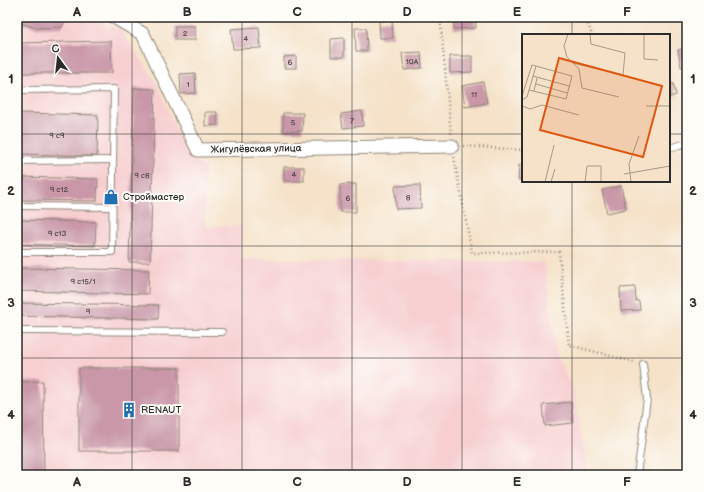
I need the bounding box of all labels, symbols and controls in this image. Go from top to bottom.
text: A [72,4,81,20]
text: B [182,4,192,20]
text: C [292,4,302,20]
text: D [402,4,412,20]
text: E [513,4,522,20]
text: F [623,4,631,20]
house number: 2 [183,29,188,38]
house number: 4 [244,34,249,43]
inset map [522,34,670,182]
north arrow [38,38,78,78]
text: С [50,41,61,56]
house number: 10А [406,57,418,66]
house number: 6 [288,58,293,67]
text: 1 [8,71,14,87]
text: 1 [690,71,696,87]
house number: 1 [186,80,190,89]
house number: 11 [471,90,477,99]
house number: 7 [350,116,354,125]
house number: 5 [291,118,296,127]
house number: 9 с9 [49,131,65,140]
street label: Жигулёвская улица [210,142,302,156]
house number: 4 [292,170,297,179]
house number: 9 с8 [134,171,150,180]
text: 2 [7,183,15,199]
text: 2 [689,183,697,199]
house number: 9 с12 [50,185,69,194]
shop icon: Строймастер [102,188,120,206]
place label: Строймастер [123,191,185,203]
house number: 8 [406,193,411,202]
house number: 6 [346,194,351,203]
house number: 9 с13 [48,229,66,238]
house number: 9 с15/1 [70,277,96,286]
text: 3 [7,295,15,311]
text: 3 [689,295,697,311]
house number: 9 [86,307,91,316]
building icon: RENAUT [120,401,138,419]
place label: RENAUT [141,404,181,416]
text: 4 [7,407,15,423]
text: 4 [689,407,697,423]
text: A [72,474,81,490]
text: B [182,474,192,490]
text: C [292,474,302,490]
text: D [402,474,412,490]
text: E [513,474,522,490]
text: F [623,474,631,490]

